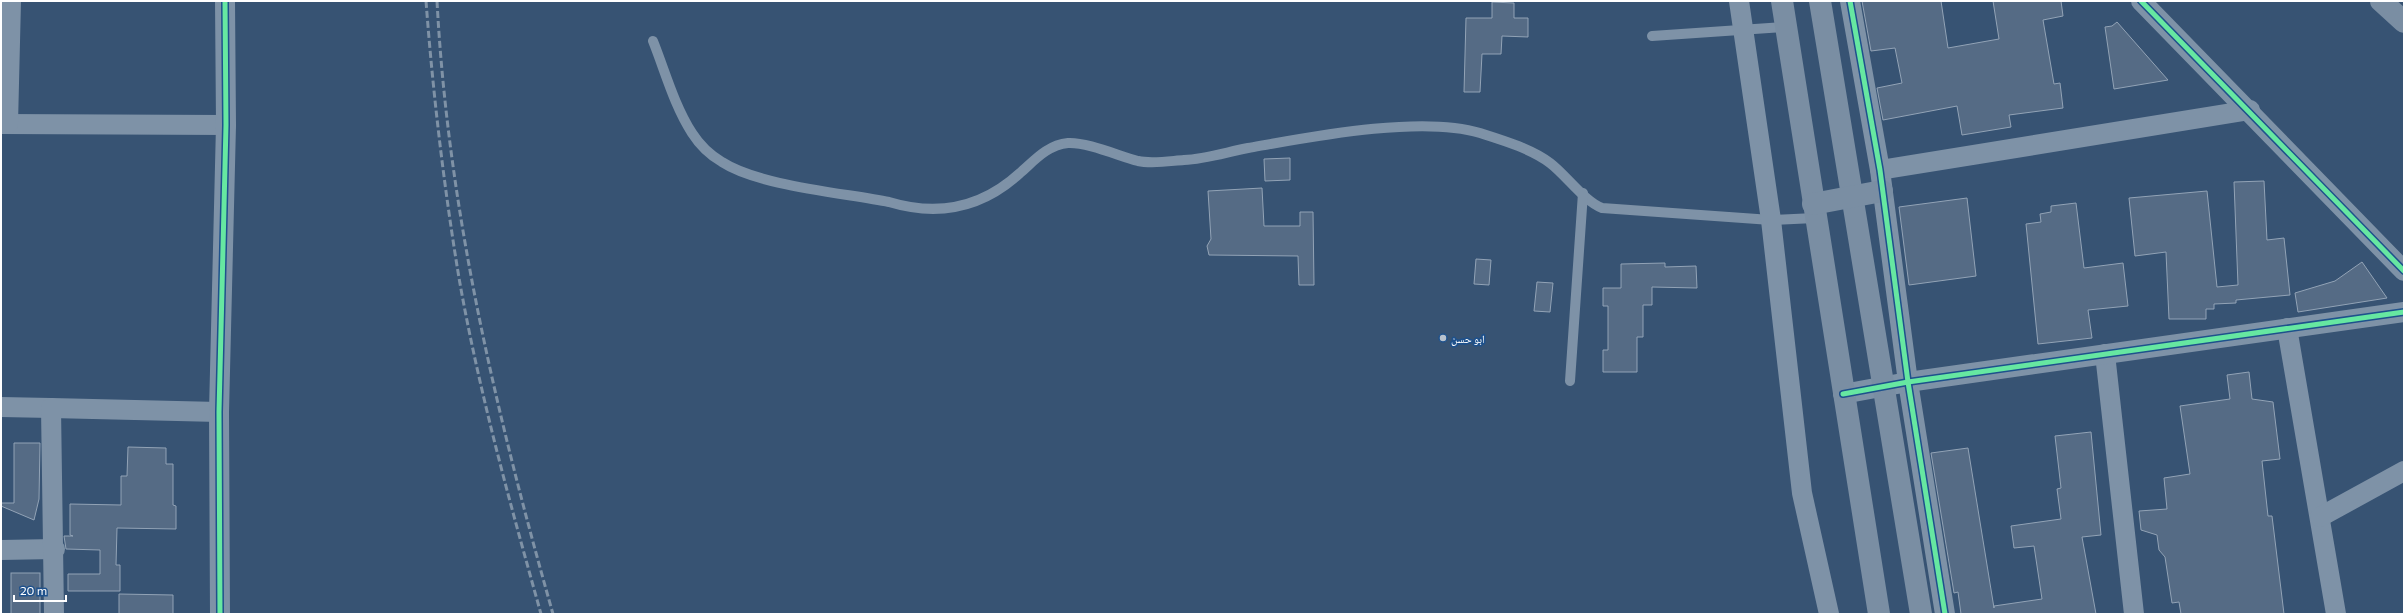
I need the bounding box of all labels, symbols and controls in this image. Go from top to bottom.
place label: ابو حسن [1451,332,1485,346]
marker: ابو حسن [1438,333,1448,343]
scale bar [14,577,66,603]
text: 20 m [20,583,47,597]

